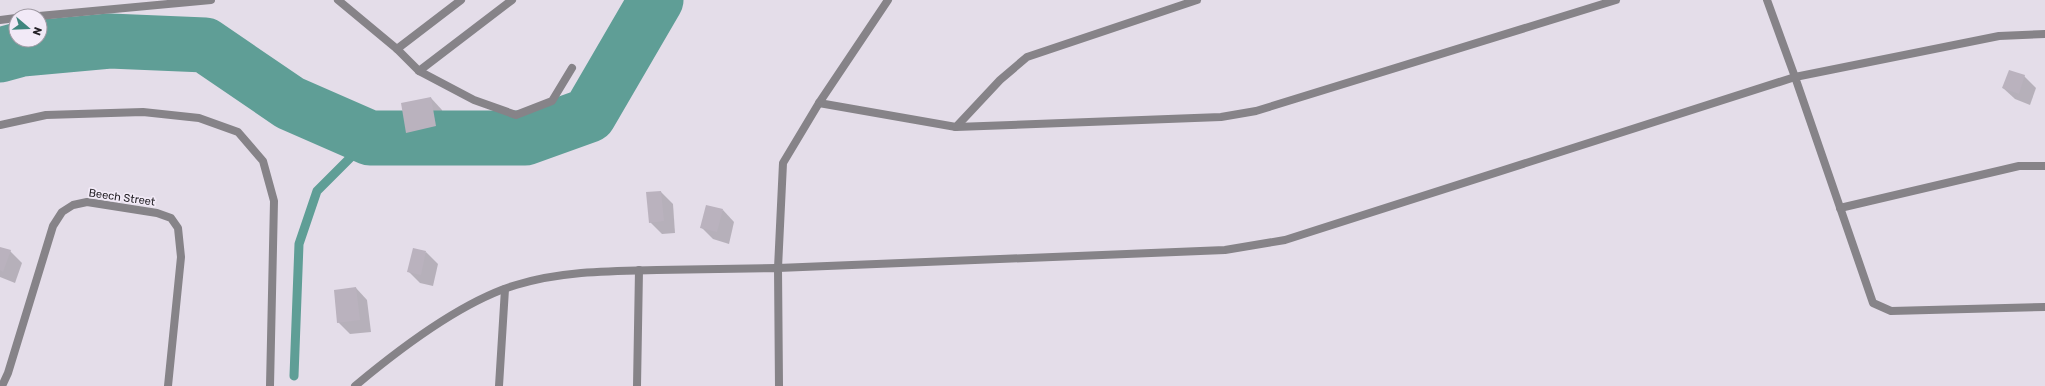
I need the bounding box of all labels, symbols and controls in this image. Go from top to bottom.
north arrow [8,8,48,48]
text: N [30,25,44,37]
street label: Beech Street [88,186,157,209]

